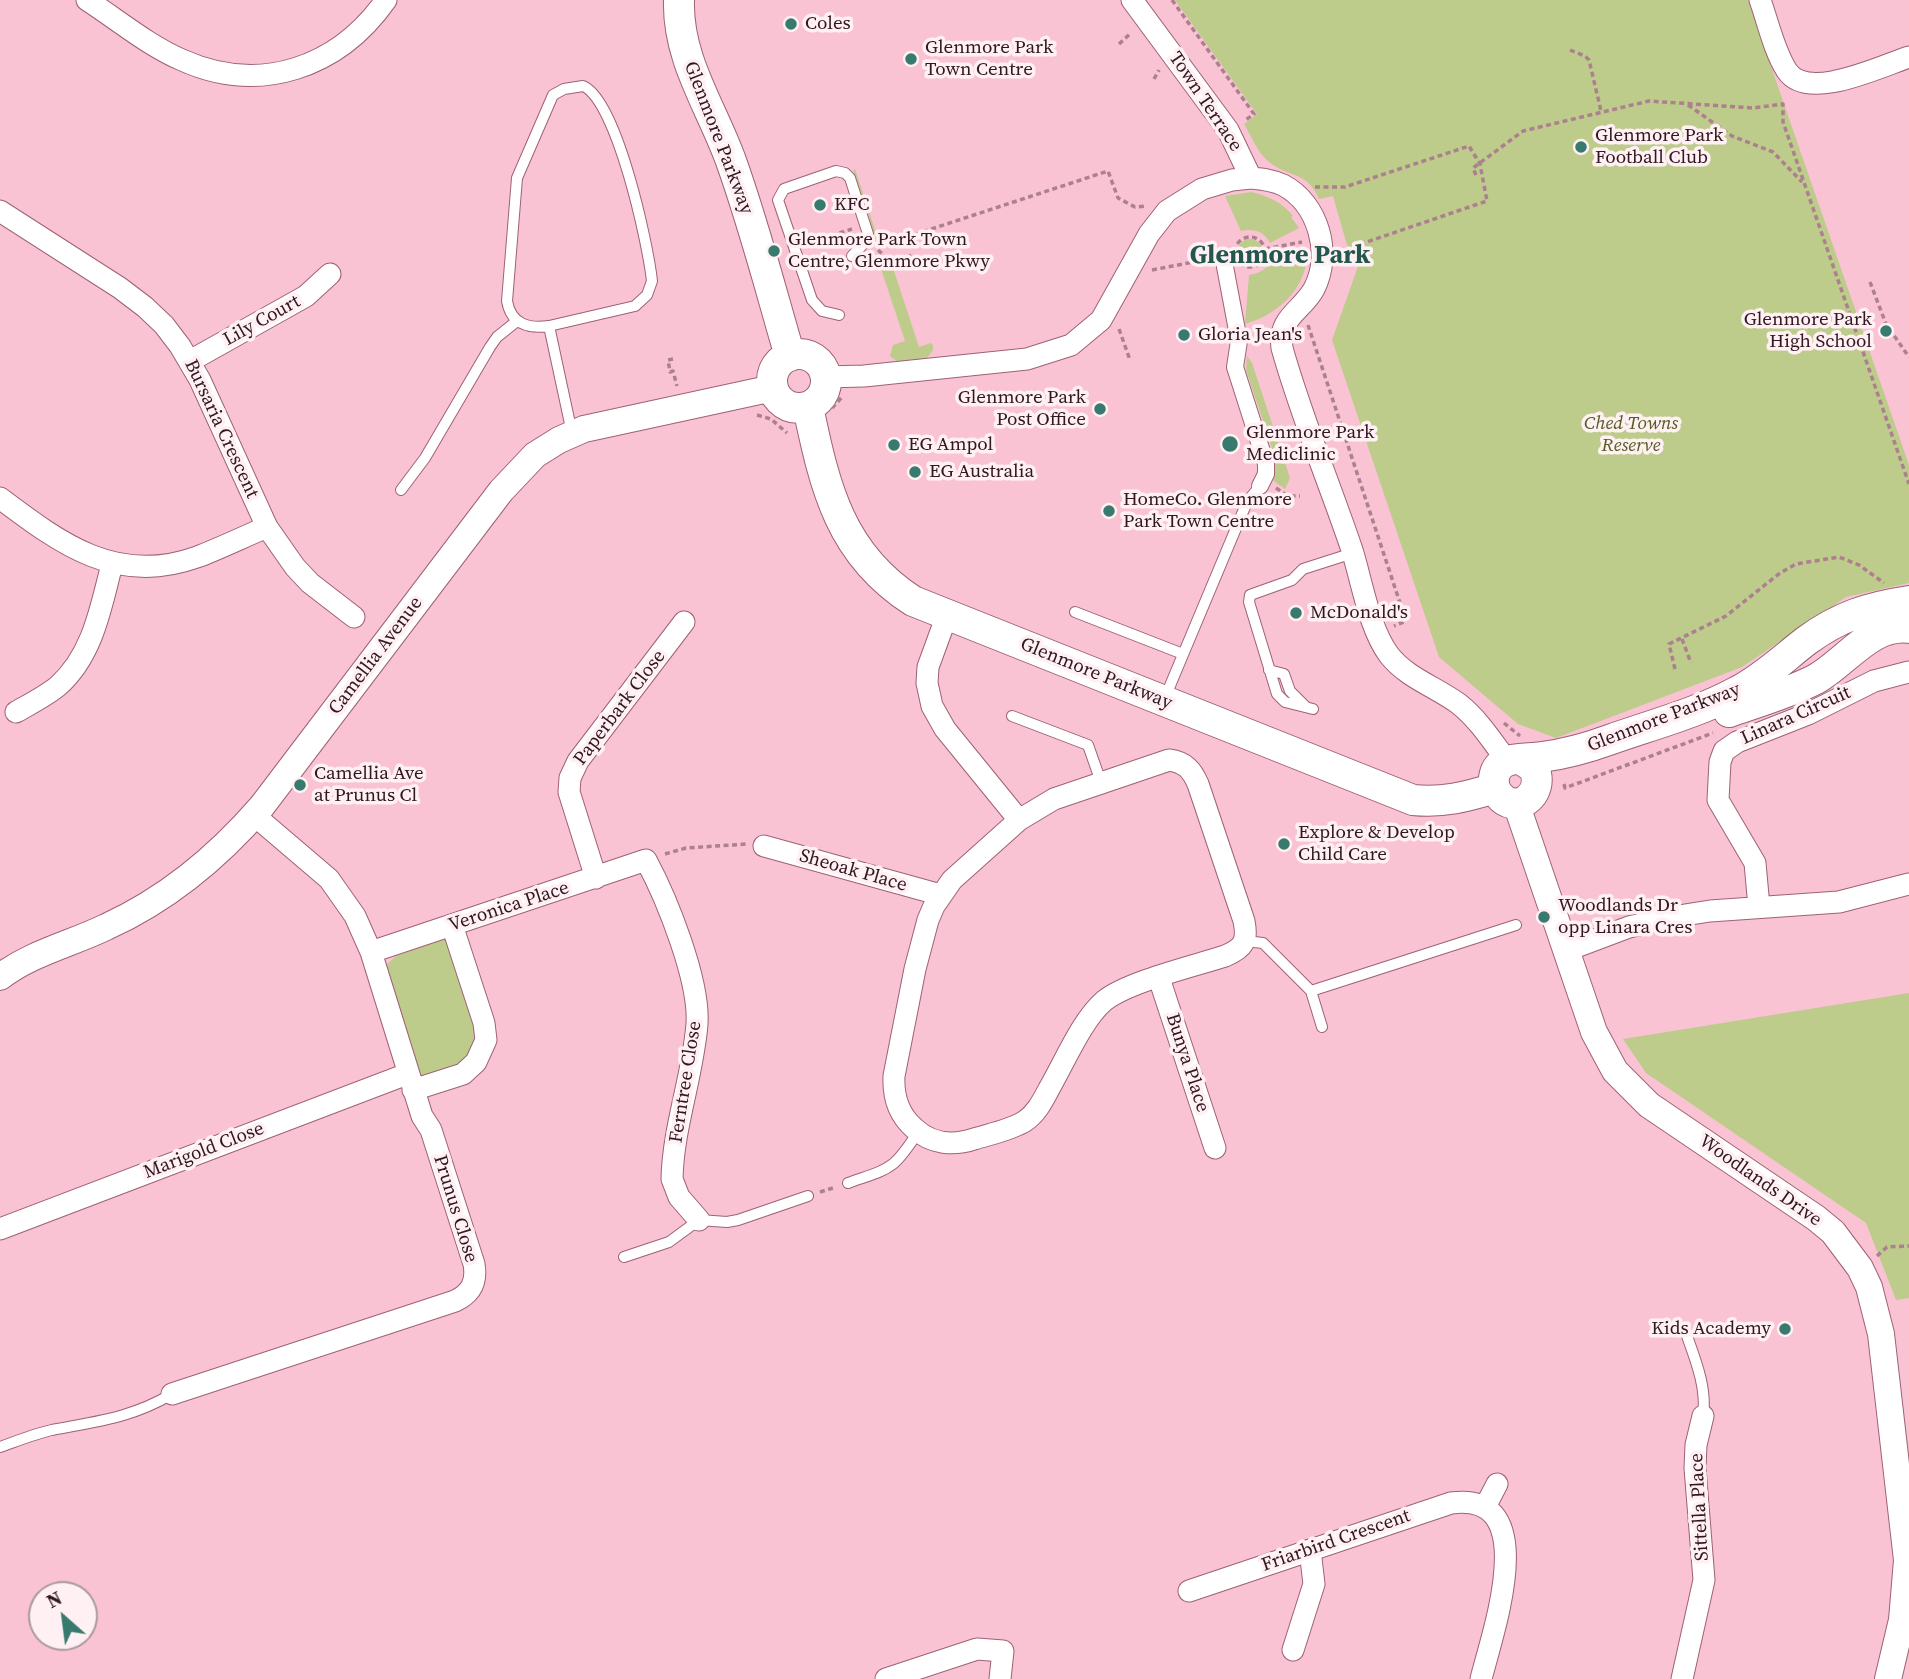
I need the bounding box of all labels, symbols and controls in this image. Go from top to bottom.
place label: Coles [805,13,851,35]
marker: Coles [783,16,799,32]
place label: Glenmore Park Town Centre [925,37,1053,81]
street label: Town Terrace [1163,48,1247,156]
marker: Glenmore Park Town Centre [903,51,919,67]
street label: Glenmore Parkway [678,58,758,218]
place label: Glenmore Park Football Club [1595,125,1723,169]
marker: Glenmore Park Football Club [1573,139,1589,155]
place label: KFC [834,194,869,216]
marker: KFC [812,197,828,213]
place label: Glenmore Park Town Centre, Glenmore Pkwy [788,229,990,273]
district label: Glenmore Park [1190,240,1370,272]
marker: Glenmore Park Town Centre, Glenmore Pkwy [766,243,782,259]
street label: Lily Court [220,291,304,351]
place label: Glenmore Park High School [1744,309,1872,353]
marker: Glenmore Park High School [1878,323,1894,339]
place label: Gloria Jean's [1198,324,1302,346]
marker: Gloria Jean's [1176,327,1192,343]
street label: Bursaria Crescent [179,356,263,502]
place label: Glenmore Park Post Office [958,387,1086,431]
marker: Glenmore Park Post Office [1092,401,1108,417]
park label: Ched Towns Reserve [1584,413,1678,457]
place label: Glenmore Park Mediclinic [1246,422,1374,466]
place label: EG Ampol [908,434,993,456]
marker: Glenmore Park Mediclinic [1220,434,1240,454]
marker: EG Ampol [886,437,902,453]
place label: EG Australia [929,461,1034,483]
marker: EG Australia [907,464,923,480]
place label: HomeCo. Glenmore Park Town Centre [1123,489,1292,533]
marker: HomeCo. Glenmore Park Town Centre [1101,503,1117,519]
street label: Camellia Avenue [324,593,428,719]
place label: McDonald's [1310,602,1408,624]
marker: McDonald's [1288,605,1304,621]
street label: Glenmore Parkway [1017,633,1175,715]
street label: Paperbark Close [569,646,671,770]
street label: Glenmore Parkway [1584,678,1744,758]
street label: Linara Circuit [1738,682,1854,750]
place label: Camellia Ave at Prunus Cl [314,763,424,807]
marker: Camellia Ave at Prunus Cl [292,777,308,793]
place label: Explore & Develop Child Care [1298,822,1455,866]
marker: Explore & Develop Child Care [1276,836,1292,852]
street label: Sheoak Place [797,845,909,897]
street label: Veronica Place [446,877,572,937]
place label: Woodlands Dr opp Linara Cres [1558,895,1692,939]
marker: Woodlands Dr opp Linara Cres [1536,909,1552,925]
street label: Bunya Place [1160,1011,1214,1115]
street label: Ferntree Close [665,1019,707,1145]
street label: Marigold Close [141,1118,267,1184]
street label: Woodlands Drive [1694,1130,1826,1232]
street label: Prunus Close [428,1152,482,1266]
place label: Kids Academy [1651,1318,1771,1340]
marker: Kids Academy [1777,1321,1793,1337]
street label: Sittella Place [1686,1453,1714,1561]
street label: Friarbird Crescent [1259,1505,1413,1577]
north arrow [28,1581,98,1651]
text: N [42,1584,66,1614]

